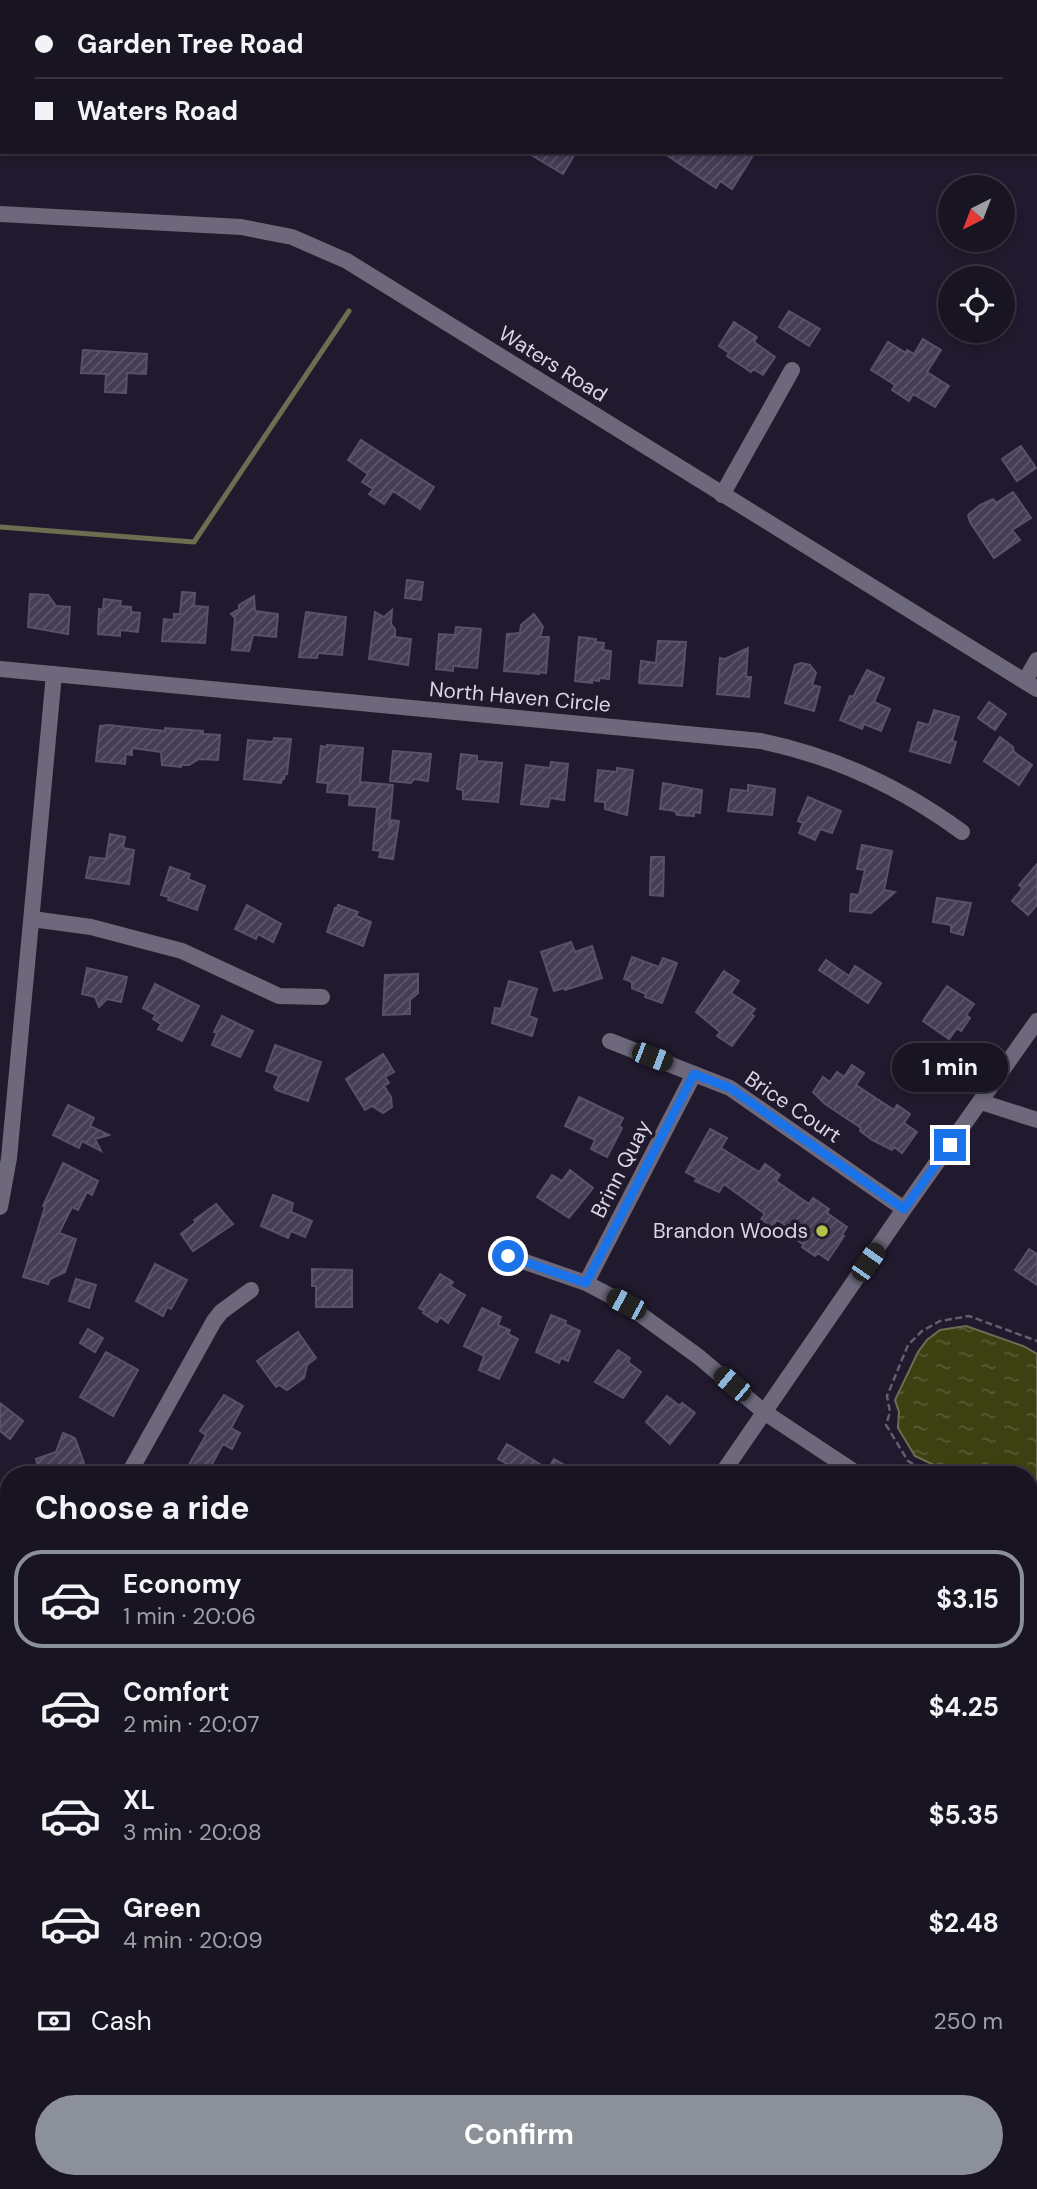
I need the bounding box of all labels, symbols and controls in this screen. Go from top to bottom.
text: Garden Tree Road [77,27,304,61]
text: Waters Road [77,94,238,128]
north arrow [938,175,1015,252]
map controls [938,175,1015,343]
button: locate [938,266,1015,343]
street label: Waters Road [493,320,613,408]
street label: North Haven Circle [428,675,612,719]
car [629,1040,676,1074]
callout: 1 min [892,1044,1008,1092]
text: 1 min [922,1052,978,1082]
street label: Brice Court [739,1064,847,1150]
street label: Brinn Quay [584,1115,658,1223]
route end [934,1129,966,1161]
place label: Brandon Woods [653,1217,808,1245]
marker: Brandon Woods [814,1223,830,1239]
car [848,1239,889,1285]
route start [492,1240,524,1272]
car [603,1285,650,1323]
car [710,1362,755,1406]
text: Choose a ride [35,1487,250,1529]
text: Economy [123,1567,241,1601]
icon: car [39,1568,102,1631]
text: $3.15 [936,1582,999,1616]
text: 1 min · 20:06 [123,1601,256,1631]
text: Comfort [123,1675,229,1709]
icon: car [39,1676,102,1739]
text: $4.25 [929,1690,999,1724]
text: 2 min · 20:07 [123,1709,259,1739]
text: XL [123,1783,155,1817]
icon: car [39,1784,102,1847]
text: $5.35 [929,1798,999,1832]
text: 3 min · 20:08 [123,1817,262,1847]
text: Green [123,1891,201,1925]
icon: car [39,1892,102,1955]
text: $2.48 [928,1906,999,1940]
text: 4 min · 20:09 [123,1925,263,1955]
icon: cash [35,2002,73,2040]
text: Cash [91,2004,152,2038]
text: 250 m [933,2006,1003,2036]
button: Confirm [35,2095,1003,2175]

